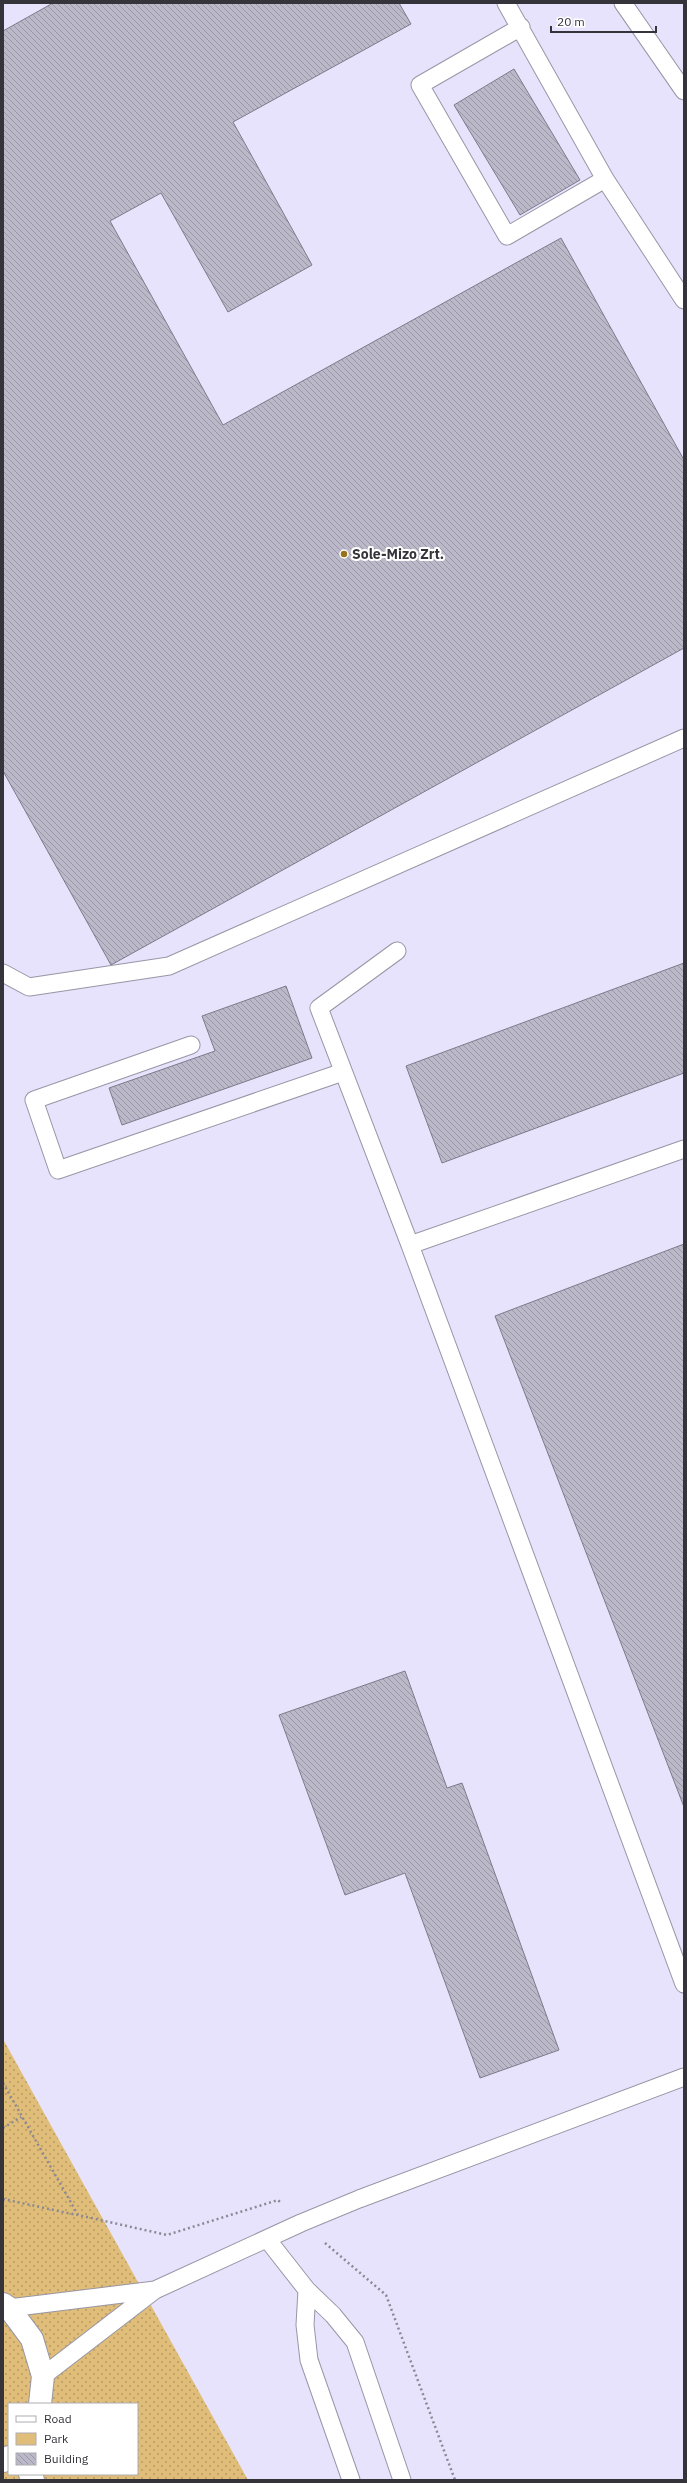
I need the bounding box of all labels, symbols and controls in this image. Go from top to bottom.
scale bar [551,8,656,34]
text: 20 m [557,14,585,29]
place label: Sole-Mizo Zrt. [352,545,444,563]
marker: Sole-Mizo Zrt. [339,549,349,559]
legend [8,2403,138,2475]
text: Road [44,2411,72,2426]
text: Park [44,2431,69,2446]
text: Building [44,2451,89,2466]

